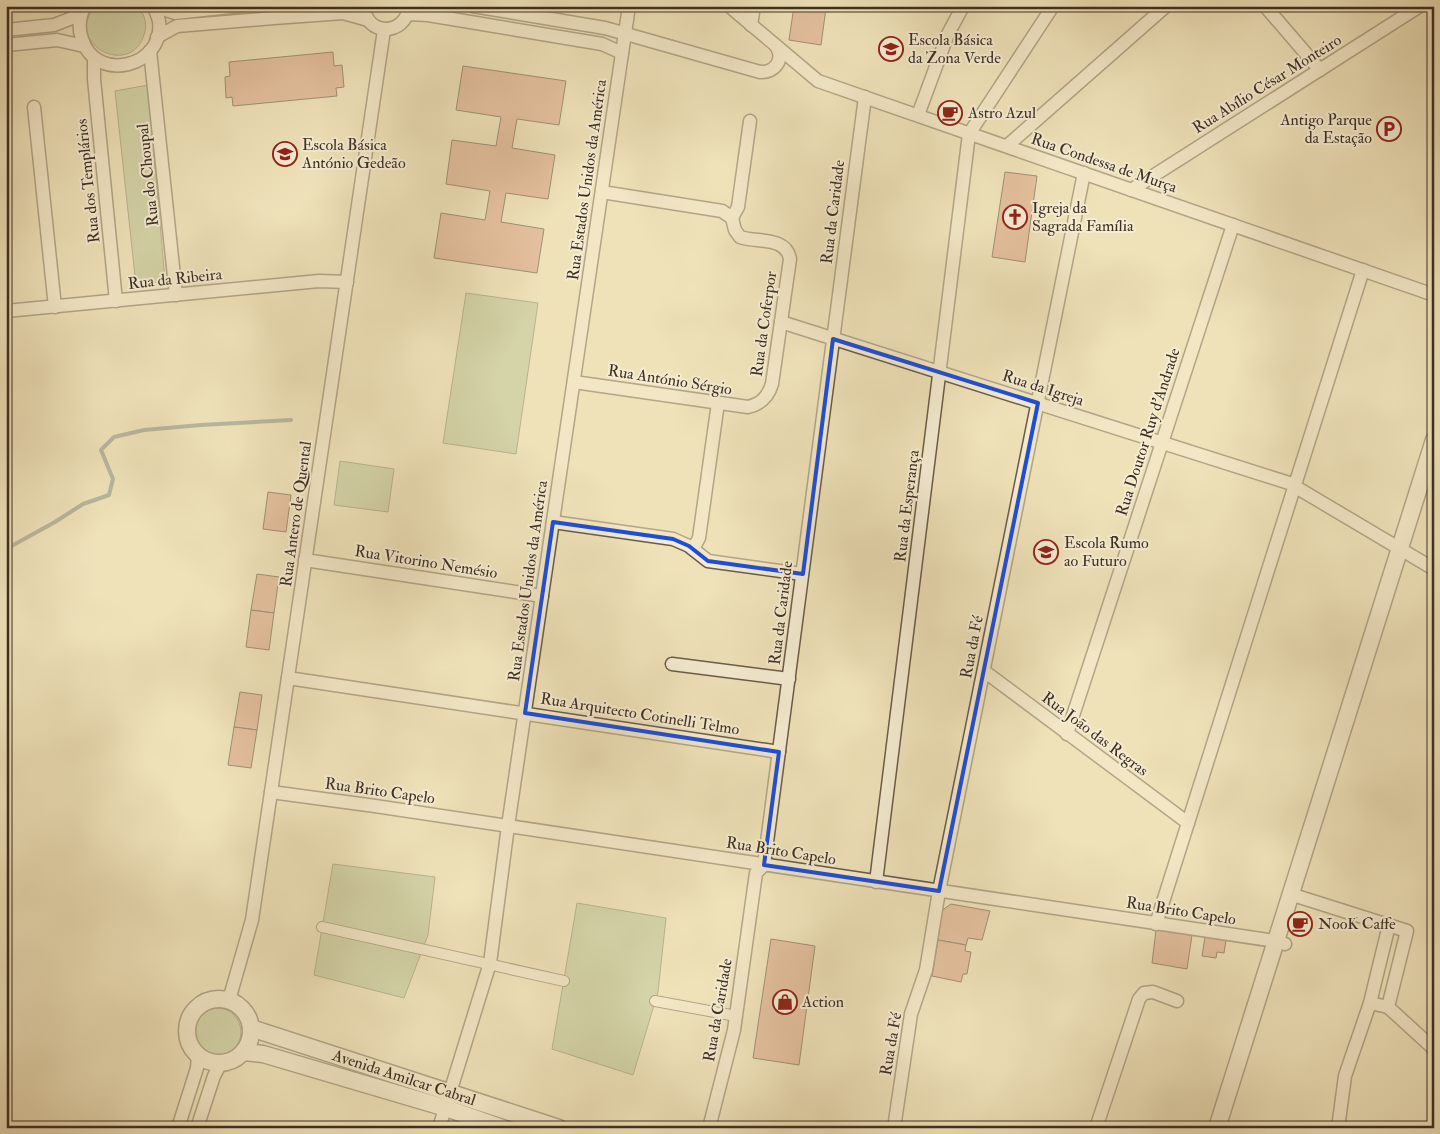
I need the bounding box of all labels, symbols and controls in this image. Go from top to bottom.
place label: Escola Básica da Zona Verde [908,30,1001,68]
street label: Rua Abílio César Monteiro [1189,30,1345,138]
school or university icon: Escola Básica da Zona Verde [878,36,904,62]
street label: Rua Estados Unidos da América [563,78,611,282]
cafe icon: Astro Azul [937,100,963,126]
place label: Astro Azul [967,103,1036,123]
place label: Antigo Parque da Estação [1279,110,1372,148]
parking icon: Antigo Parque da Estação [1376,116,1402,142]
street label: Rua dos Templários [72,118,105,244]
street label: Rua do Choupal [133,122,164,227]
street label: Rua Condessa de Murça [1028,129,1180,197]
place label: Escola Básica António Gedeão [301,135,406,173]
school or university icon: Escola Básica António Gedeão [272,141,298,167]
street label: Rua da Caridade [817,159,849,265]
place label: Igreja da Sagrada Família [1032,198,1134,236]
church icon: Igreja da Sagrada Família [1002,204,1028,230]
street label: Rua da Ribeira [127,264,223,294]
street label: Rua da Coferpor [747,270,782,378]
street label: Rua Doutor Ruy d'Andrade [1111,345,1185,518]
street label: Rua António Sérgio [607,360,734,400]
street label: Rua da Igreja [1000,365,1087,411]
street label: Rua Antero de Quental [276,440,316,588]
street label: Rua da Esperança [890,448,925,563]
street label: Rua Estados Unidos da América [504,479,552,683]
place label: Escola Rumo ao Futuro [1064,533,1149,571]
school or university icon: Escola Rumo ao Futuro [1033,539,1059,565]
street label: Rua Vitorino Nemésio [353,541,499,583]
street label: Rua da Caridade [765,560,797,666]
street label: Rua da Fé [956,614,988,680]
street label: Rua João das Regras [1037,687,1152,781]
street label: Rua Arquitecto Cotinelli Telmo [539,688,741,740]
street label: Rua Brito Capelo [324,773,437,810]
street label: Rua Brito Capelo [724,832,838,871]
street label: Rua Brito Capelo [1124,892,1238,931]
cafe icon: NooK Caffe [1287,911,1313,937]
place label: NooK Caffe [1318,914,1396,934]
street label: Rua da Caridade [699,956,737,1063]
shop icon: Action [772,989,798,1015]
place label: Action [801,992,844,1012]
street label: Rua da Fé [876,1011,906,1077]
street label: Avenida Amilcar Cabral [329,1045,478,1110]

